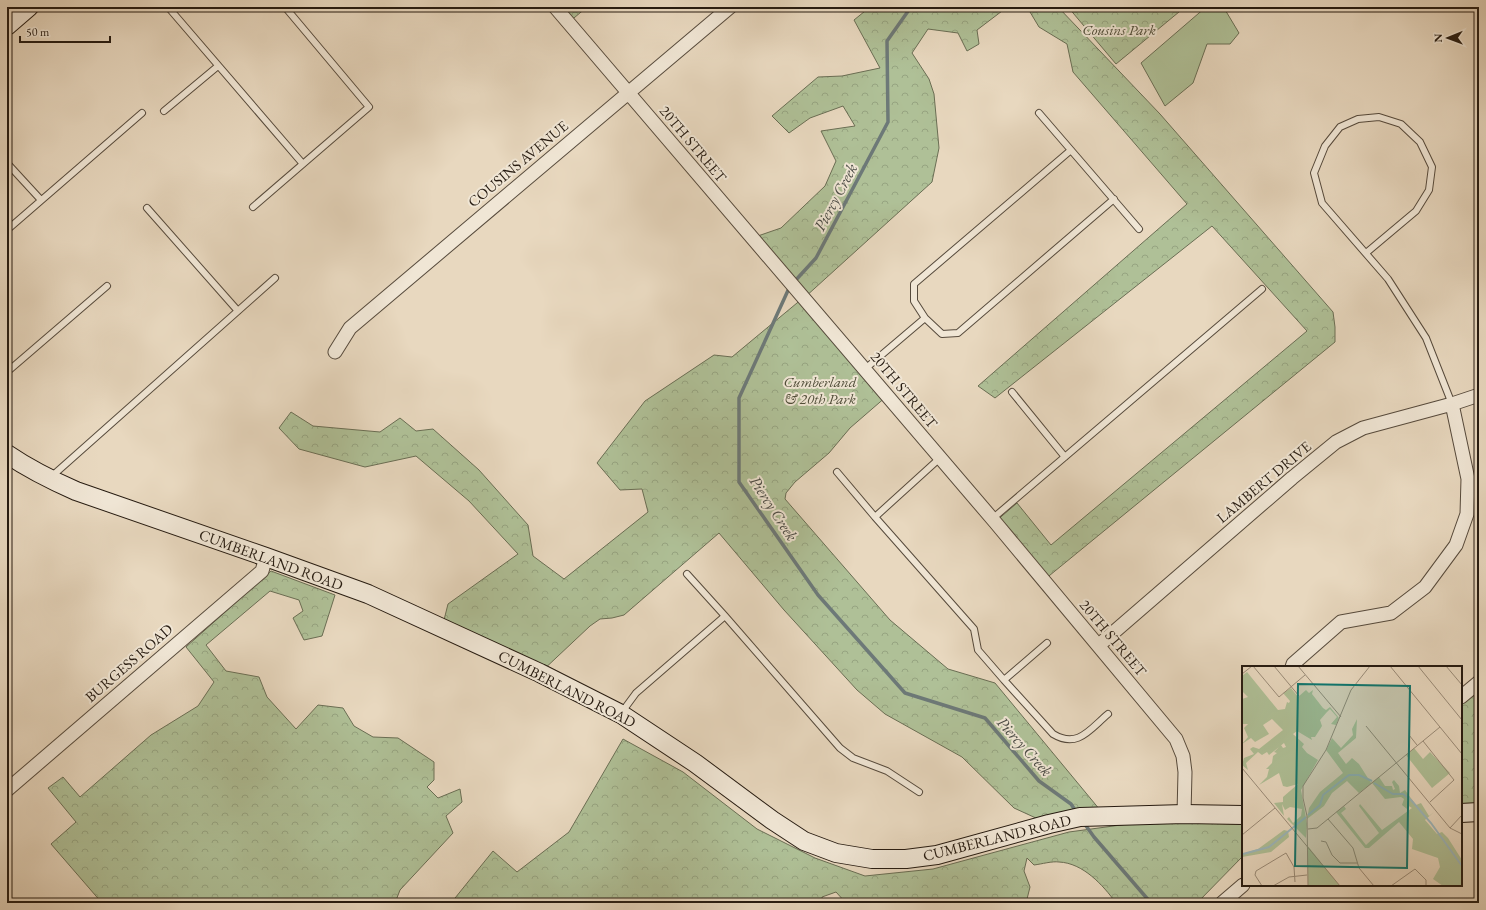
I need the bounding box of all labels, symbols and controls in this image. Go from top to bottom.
scale bar [20,18,110,44]
north arrow [1428,18,1468,58]
park label: Cousins Park [1082,20,1156,39]
text: 50 m [26,24,50,40]
text: N [1431,34,1445,43]
street label: 20TH STREET [656,101,732,187]
street label: COUSINS AVENUE [464,116,572,211]
water label: Piercy Creek [809,159,862,235]
street label: 20TH STREET [867,347,943,433]
park label: Cumberland & 20th Park [784,372,857,408]
street label: LAMBERT DRIVE [1212,436,1315,527]
water label: Piercy Creek [745,472,803,545]
street label: CUMBERLAND ROAD [197,525,346,594]
street label: 20TH STREET [1076,595,1152,681]
street label: BURGESS ROAD [81,619,177,706]
street label: CUMBERLAND ROAD [495,646,639,732]
inset map [1242,666,1462,886]
water label: Piercy Creek [992,712,1058,781]
street label: CUMBERLAND ROAD [921,810,1073,865]

